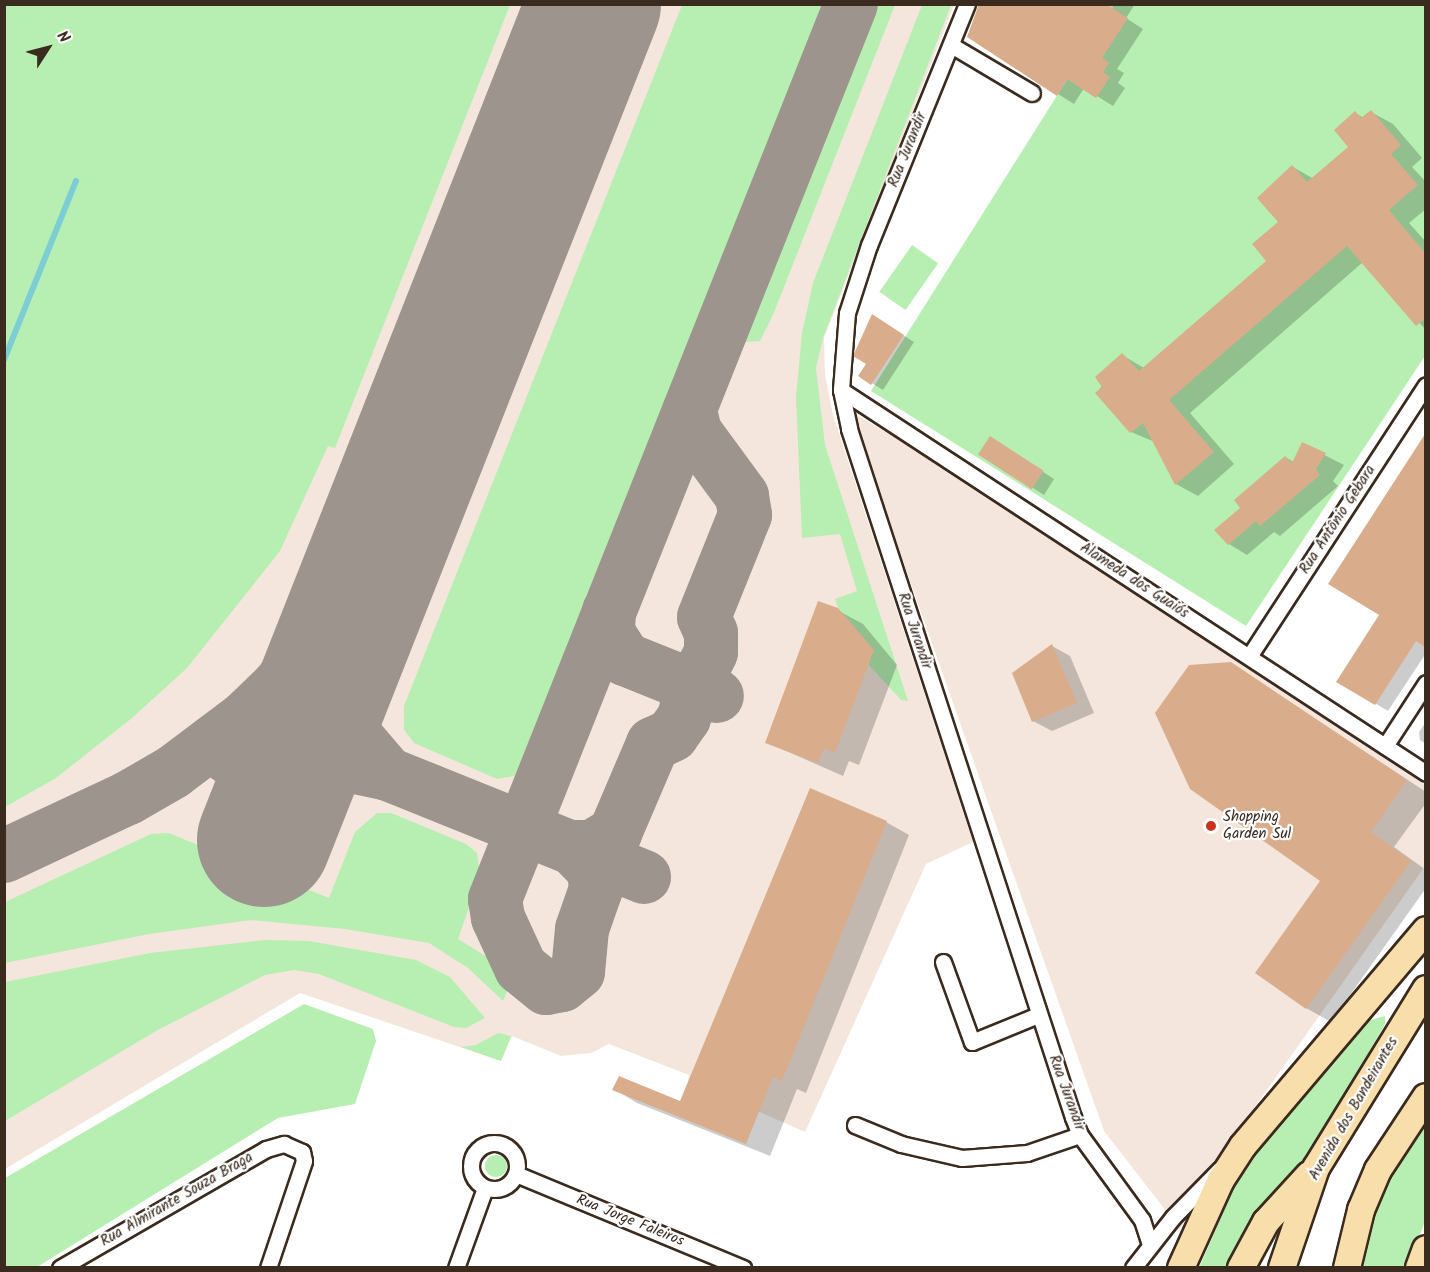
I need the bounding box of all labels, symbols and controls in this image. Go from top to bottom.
north arrow [18,18,78,78]
text: N [50,26,76,49]
street label: Rua Jurandir [885,110,931,190]
street label: Rua Antônio Gebara [1296,462,1380,578]
street label: Alameda dos Guaiós [1076,539,1192,623]
street label: Rua Jurandir [893,591,935,671]
place label: Shopping Garden Sul [1223,808,1291,843]
marker: Shopping Garden Sul [1204,819,1218,833]
street label: Avenida dos Bandeirantes [1306,1034,1402,1184]
street label: Rua Jurandir [1044,1053,1088,1133]
street label: Rua Almirante Souza Braga [97,1149,257,1251]
street label: Rua Jorge Faleiros [573,1191,687,1251]

